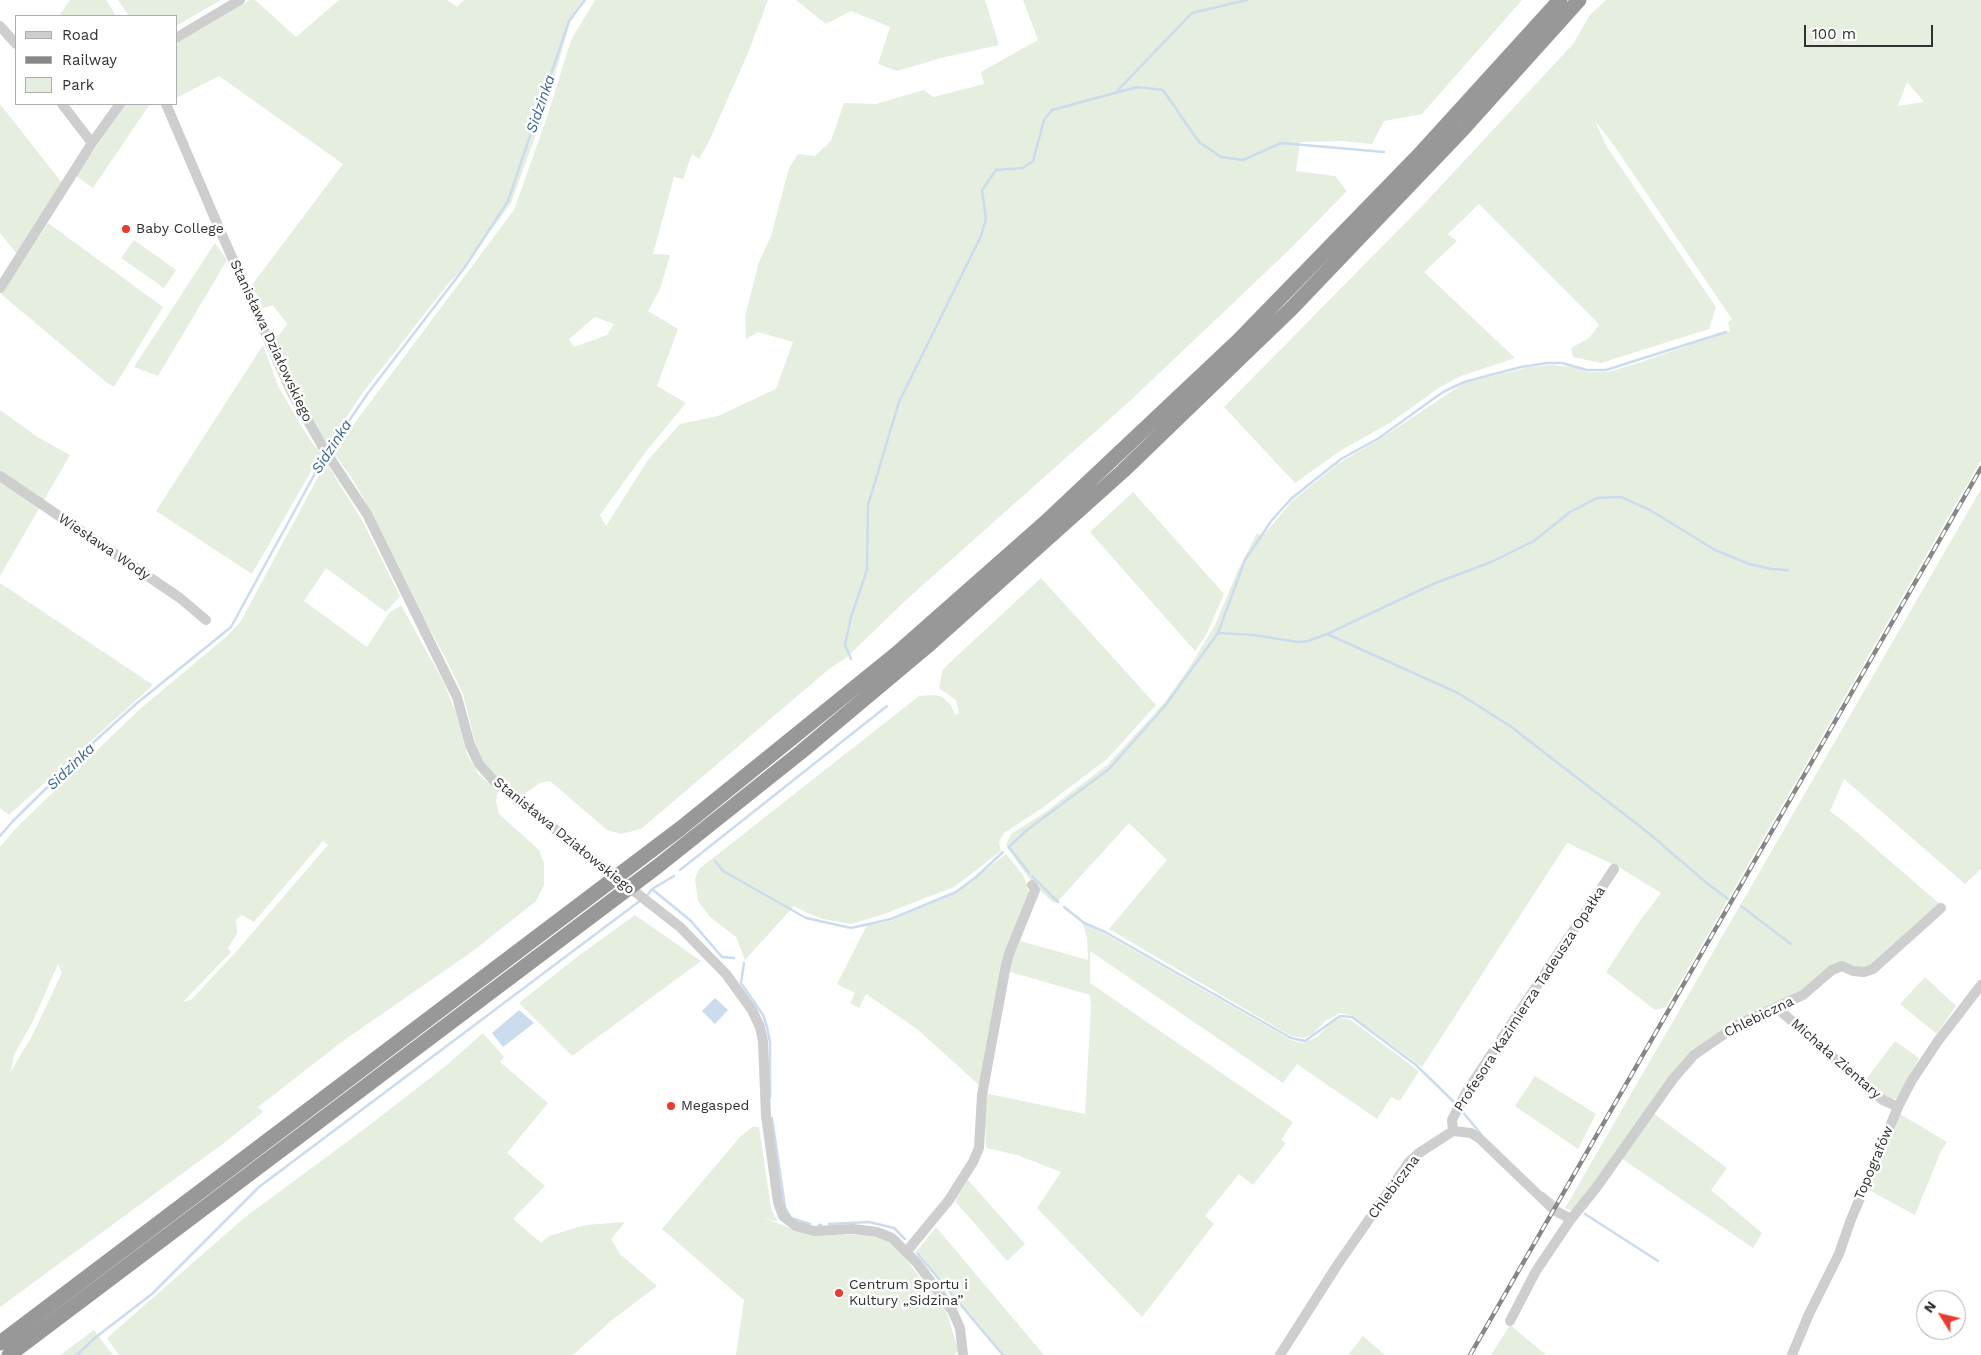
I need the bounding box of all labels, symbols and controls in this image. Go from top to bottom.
legend [15,15,178,105]
scale bar [1806,15,1935,47]
text: 100 m [1812,25,1856,43]
text: Road [62,26,99,44]
text: Railway [62,51,117,69]
water label: Sidzinka [523,73,559,135]
text: Park [62,76,94,94]
place label: Baby College [136,221,224,237]
marker: Baby College [120,223,132,235]
street label: Stanisława Działowskiego [226,257,316,425]
water label: Sidzinka [308,417,356,477]
street label: Wiesława Wody [55,510,153,584]
water label: Sidzinka [43,740,99,794]
street label: Stanisława Działowskiego [490,774,638,898]
street label: Profesora Kazimierza Tadeusza Opałka [1451,883,1609,1115]
street label: Chlebiczna [1722,993,1796,1041]
street label: Michała Zientary [1787,1015,1885,1103]
place label: Megasped [681,1098,749,1114]
marker: Megasped [665,1100,677,1112]
street label: Topografów [1851,1124,1897,1202]
street label: Chlebiczna [1365,1152,1423,1222]
place label: Centrum Sportu i Kultury „Sidzina” [849,1277,968,1310]
marker: Centrum Sportu i Kultury „Sidzina” [833,1287,845,1299]
north arrow [1916,1290,1966,1340]
text: N [1920,1298,1939,1316]

